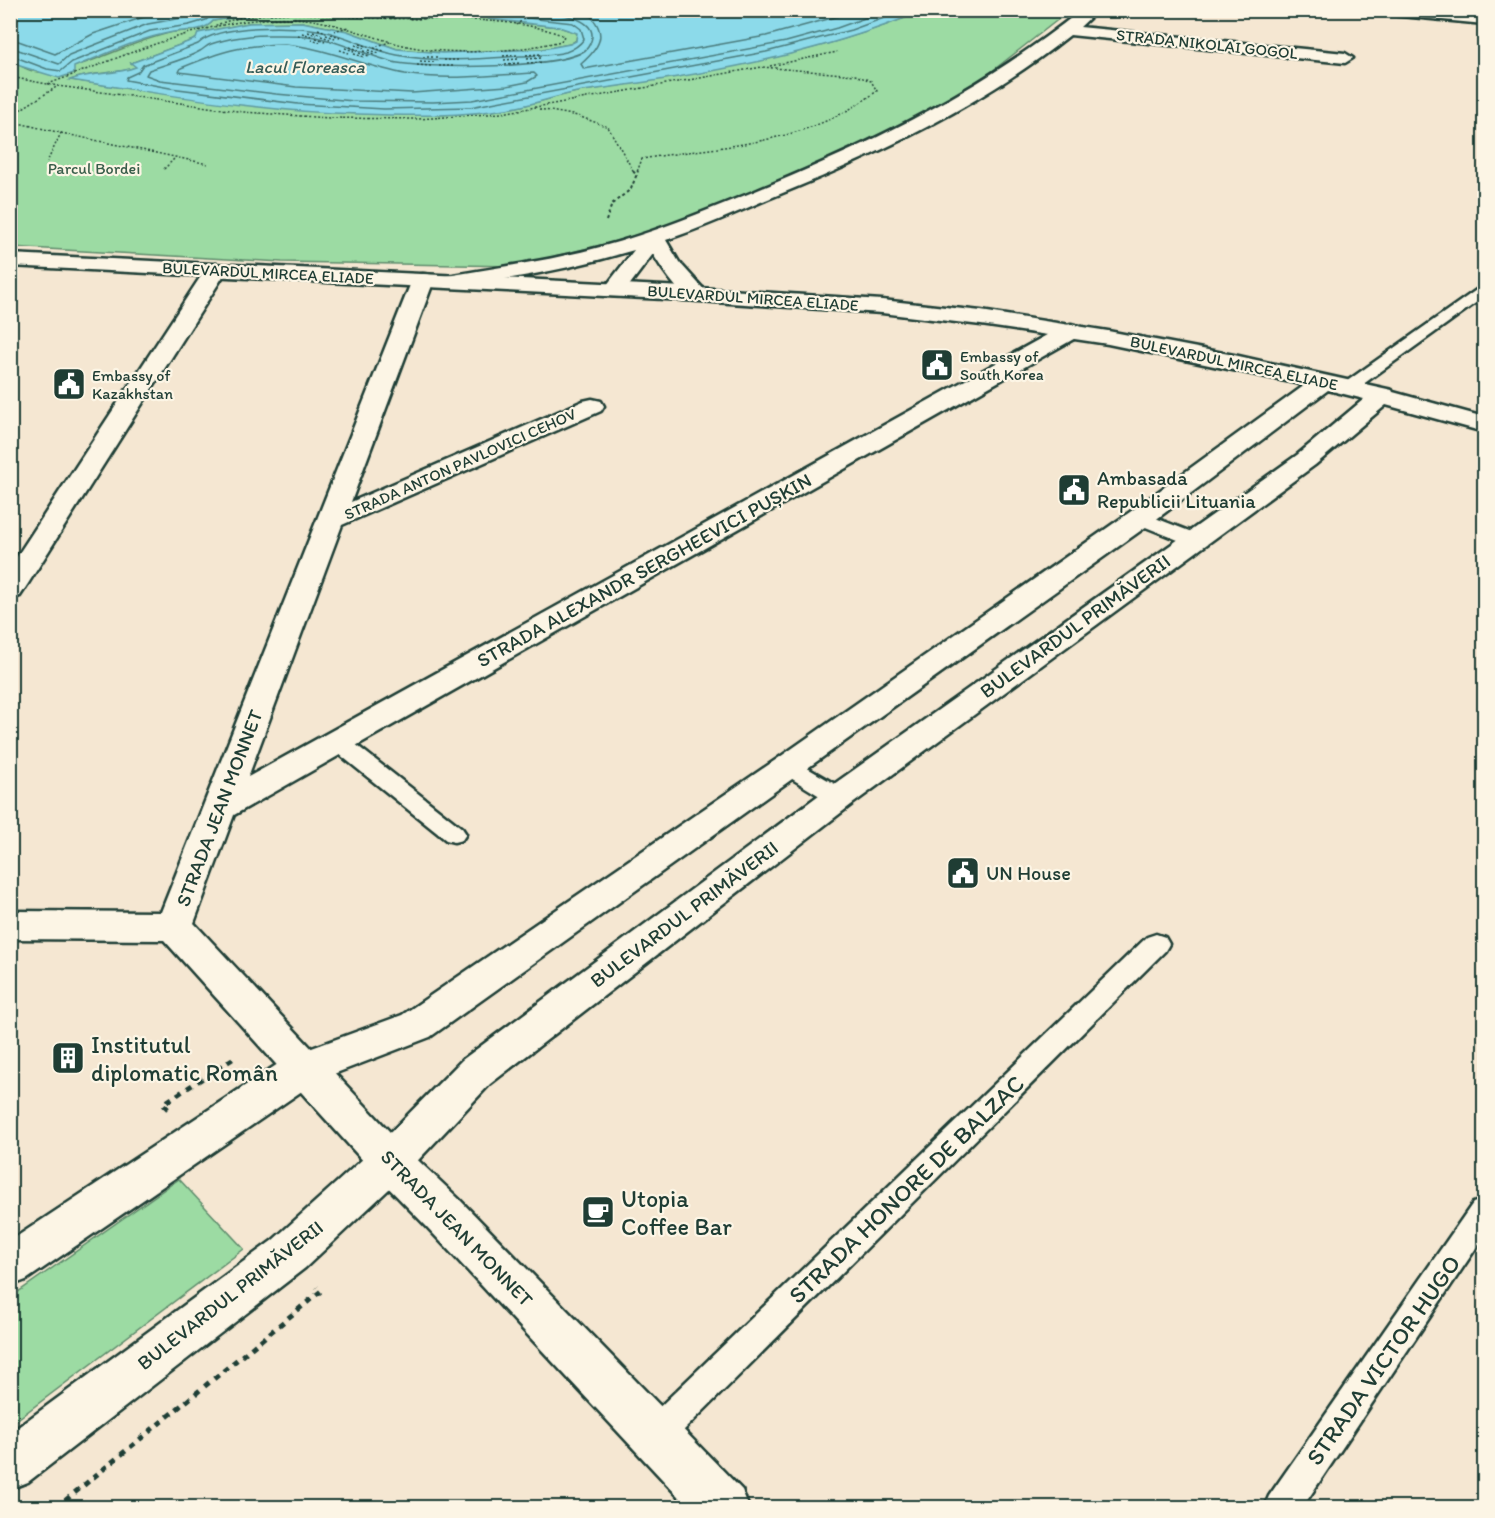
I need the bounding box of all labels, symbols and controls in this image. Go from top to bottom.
street label: STRADA NIKOLAI GOGOL [1115,25,1299,63]
water label: Lacul Floreasca [245,56,366,78]
park label: Parcul Bordei [48,159,140,178]
street label: BULEVARDUL MIRCEA ELIADE [162,258,374,288]
street label: BULEVARDUL MIRCEA ELIADE [647,281,859,315]
street label: BULEVARDUL MIRCEA ELIADE [1128,332,1340,394]
public building icon: Embassy of South Korea [919,347,955,383]
place label: Embassy of South Korea [960,347,1044,384]
public building icon: Embassy of Kazakhstan [51,366,87,402]
place label: Embassy of Kazakhstan [92,366,173,403]
street label: STRADA ANTON PAVLOVICI CEHOV [341,404,579,524]
place label: Ambasada Republicii Lituania [1097,466,1256,513]
street label: STRADA ALEXANDR SERGHEEVICI PUȘKIN [473,468,815,672]
public building icon: Ambasada Republicii Lituania [1056,472,1092,508]
street label: BULEVARDUL PRIMĂVERII [975,549,1175,703]
street label: STRADA JEAN MONNET [170,706,268,910]
street label: BULEVARDUL PRIMĂVERII [585,835,783,993]
public building icon: UN House [945,855,981,891]
place label: UN House [986,861,1071,885]
place label: Institutul diplomatic Român [91,1030,278,1087]
building icon: Institutul diplomatic Român [50,1040,86,1076]
street label: STRADA HONORE DE BALZAC [782,1069,1030,1309]
street label: STRADA JEAN MONNET [376,1145,538,1311]
place label: Utopia Coffee Bar [621,1184,732,1241]
cafe icon: Utopia Coffee Bar [580,1194,616,1230]
street label: BULEVARDUL PRIMĂVERII [132,1215,328,1375]
street label: STRADA VICTOR HUGO [1300,1249,1466,1471]

